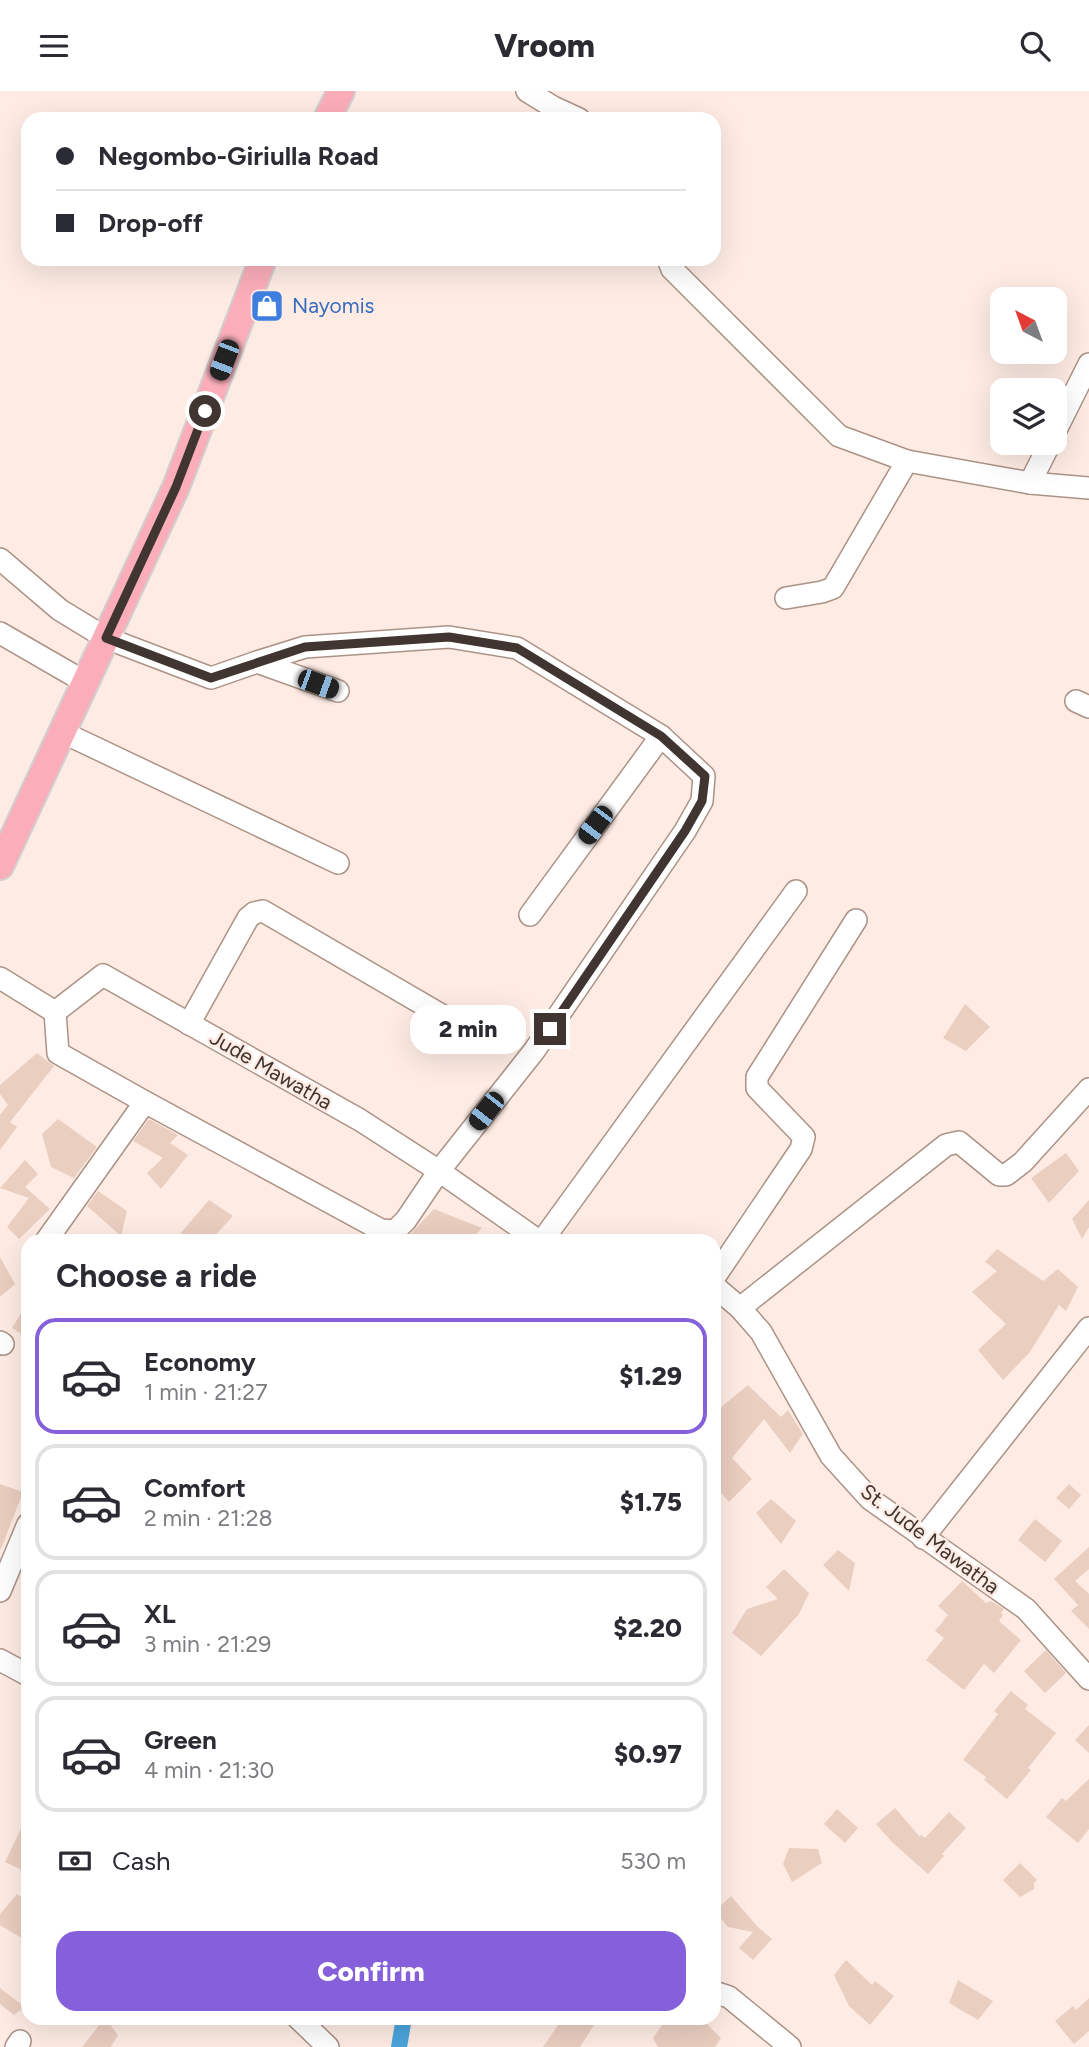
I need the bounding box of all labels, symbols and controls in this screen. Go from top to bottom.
icon: menu [35,27,73,65]
text: Vroom [494,27,595,65]
icon: search [1016,27,1054,65]
text: Negombo-Giriulla Road [98,140,379,172]
text: Drop-off [98,207,203,239]
shop icon: Nayomis [248,287,286,325]
north arrow [990,287,1068,364]
map controls [990,287,1067,455]
place label: Nayomis [292,293,374,318]
car [207,337,242,383]
button: layers [990,378,1067,455]
route start [189,395,221,427]
car [295,667,342,701]
car [574,802,617,848]
callout: 2 min [410,1005,526,1053]
route end [534,1013,566,1045]
text: 2 min [439,1015,497,1043]
street label: Jude Mawatha [206,1024,337,1115]
car [465,1088,508,1134]
text: Choose a ride [56,1257,257,1295]
icon: car [60,1345,123,1408]
text: Economy [144,1346,256,1378]
text: $1.29 [619,1360,682,1392]
text: 1 min · 21:27 [144,1378,268,1406]
icon: car [60,1471,123,1534]
text: Comfort [144,1472,246,1504]
street label: St. Jude Mawatha [856,1478,1005,1599]
text: $1.75 [620,1486,682,1518]
text: 2 min · 21:28 [144,1504,273,1532]
icon: car [60,1597,123,1660]
text: XL [144,1598,176,1630]
text: $2.20 [613,1612,682,1644]
text: 3 min · 21:29 [144,1630,271,1658]
icon: car [60,1723,123,1786]
text: Green [144,1724,217,1756]
text: $0.97 [614,1738,682,1770]
text: 4 min · 21:30 [144,1756,274,1784]
icon: cash [56,1842,94,1880]
text: Cash [112,1845,171,1877]
text: 530 m [620,1847,686,1875]
button: Confirm [56,1931,686,2011]

